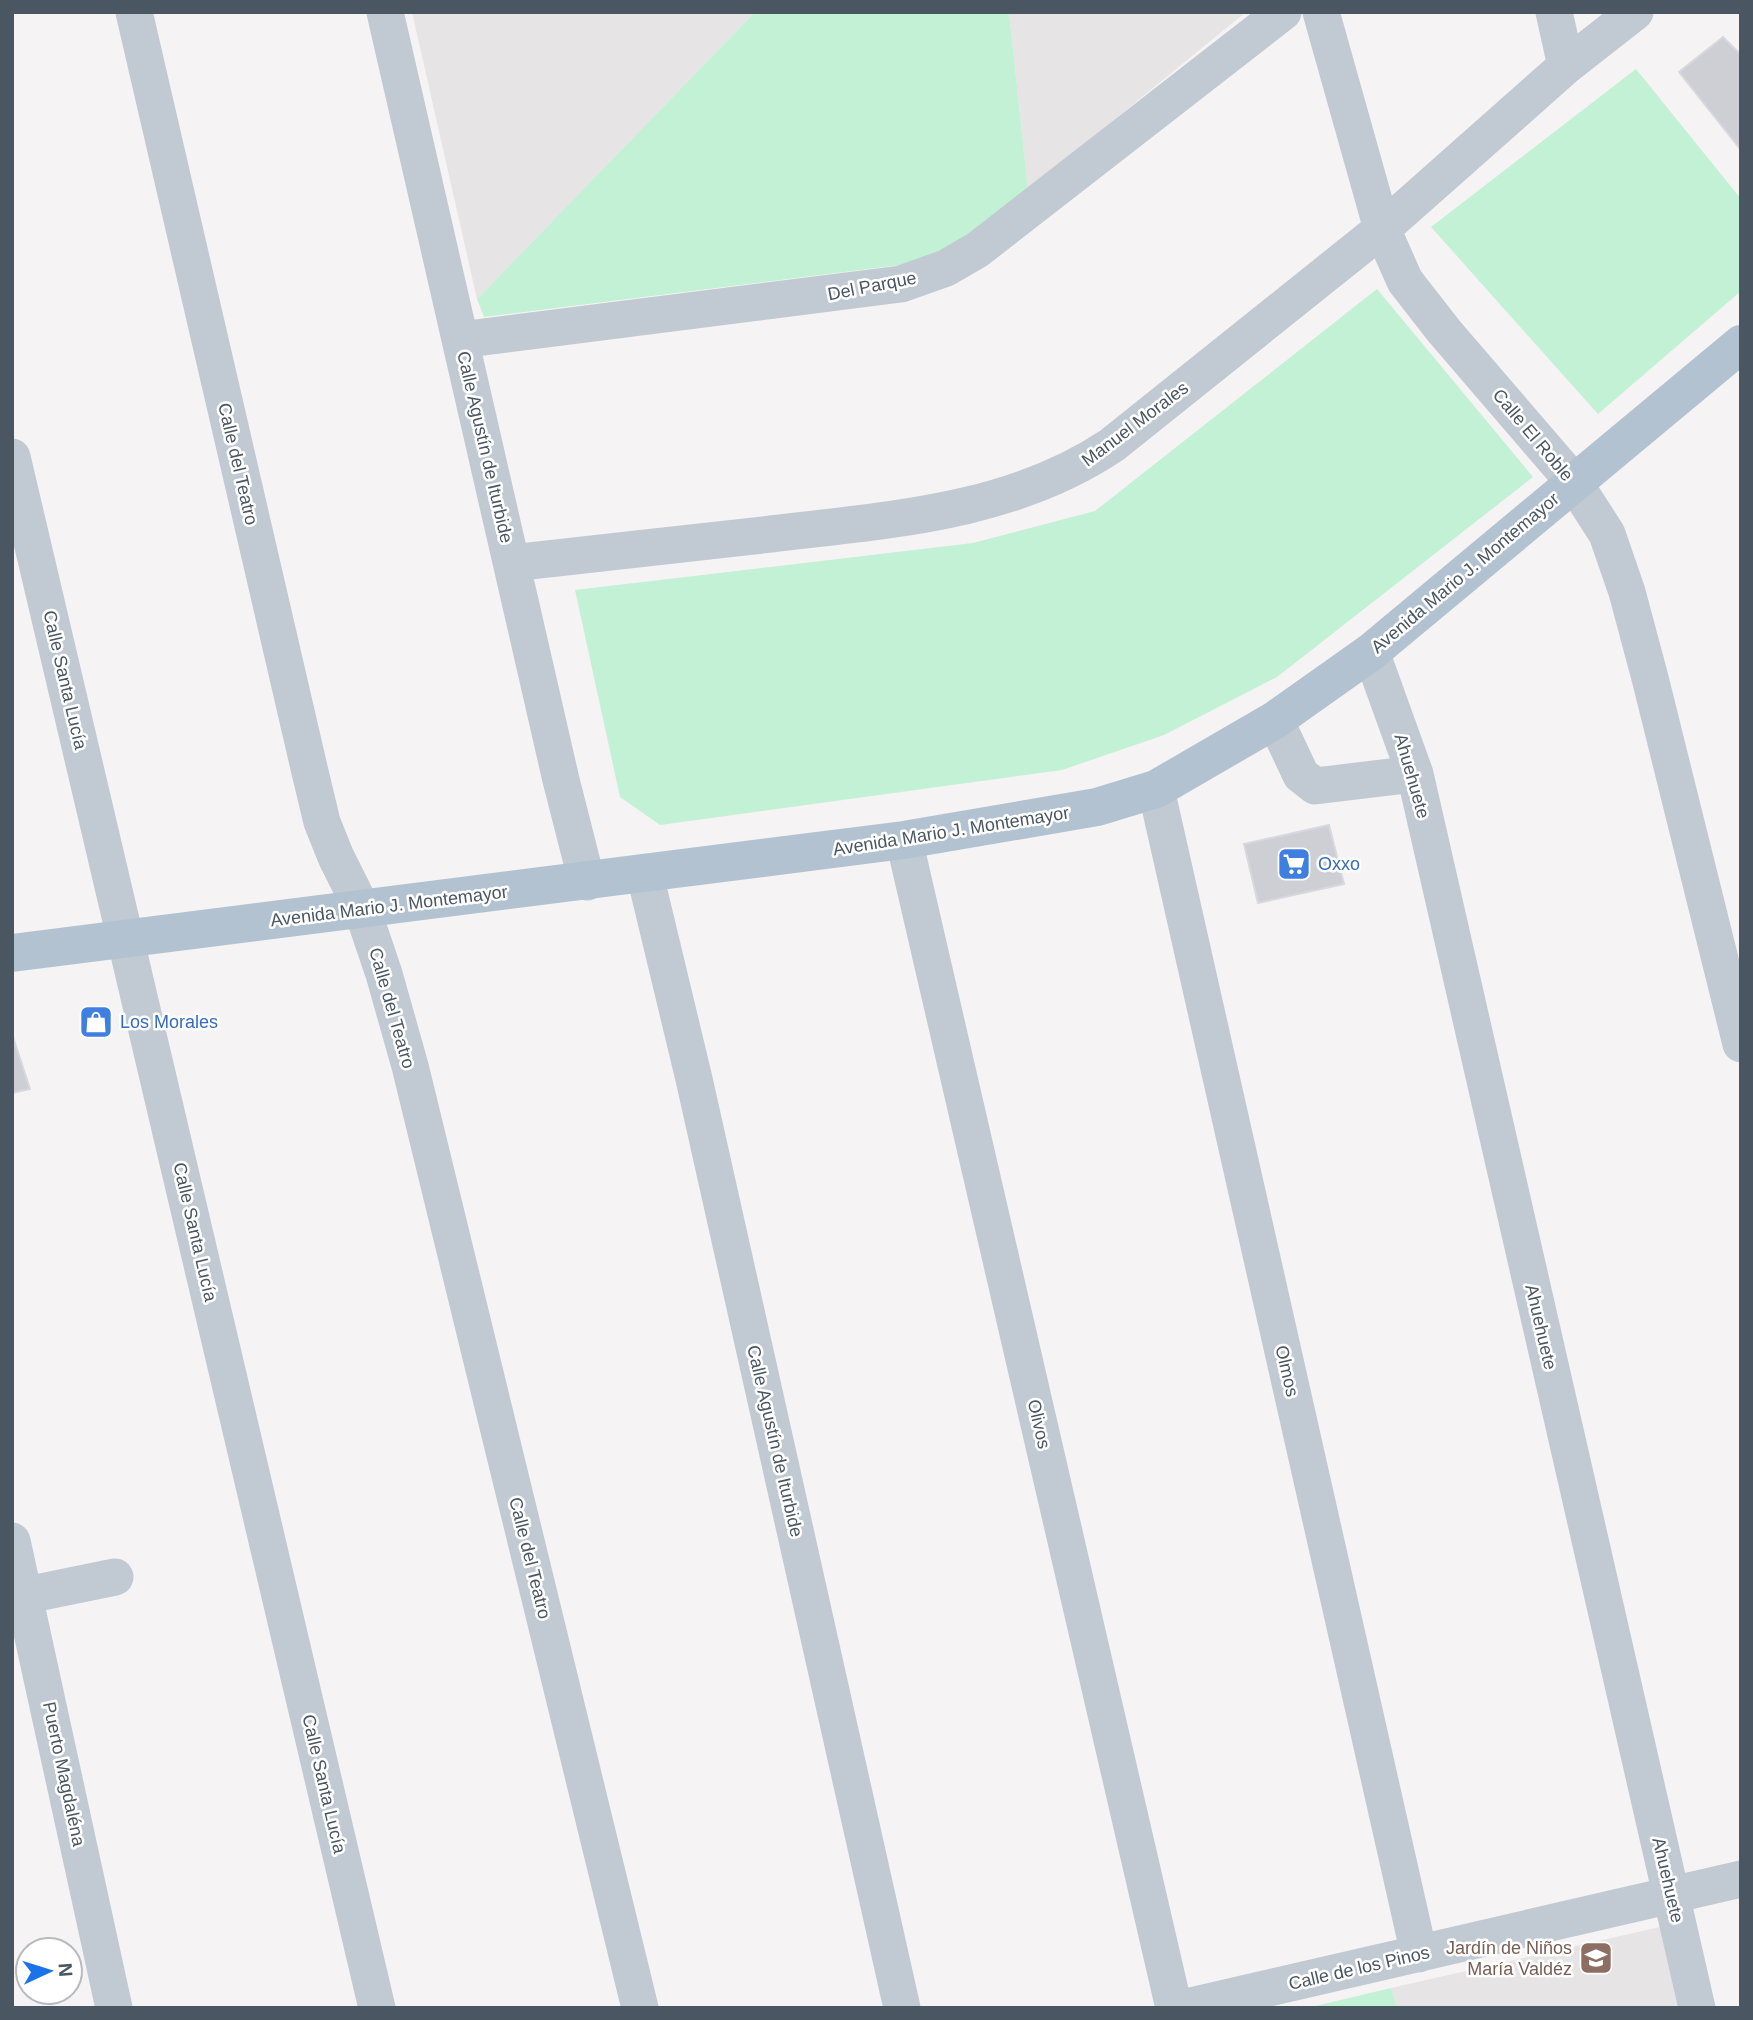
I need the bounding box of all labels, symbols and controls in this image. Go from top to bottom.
street label: Del Parque [826,268,918,304]
street label: Calle Agustín de Iturbide [453,349,517,545]
street label: Manuel Morales [1078,377,1192,471]
street label: Calle El Roble [1489,385,1577,485]
street label: Calle del Teatro [214,401,262,527]
street label: Avenida Mario J. Montemayor [1367,489,1563,657]
street label: Calle Santa Lucía [39,609,91,752]
street label: Ahuehuete [1390,731,1434,821]
street label: Avenida Mario J. Montemayor [832,802,1070,860]
supermarket icon: Oxxo [1275,845,1313,883]
place label: Oxxo [1318,854,1360,874]
street label: Avenida Mario J. Montemayor [269,882,509,930]
street label: Calle del Teatro [365,945,419,1071]
shop icon: Los Morales [77,1003,115,1041]
place label: Los Morales [120,1012,218,1032]
street label: Calle Santa Lucía [169,1161,221,1304]
street label: Ahuehuete [1521,1282,1561,1372]
street label: Calle Agustín de Iturbide [743,1343,807,1539]
street label: Olmos [1271,1343,1303,1399]
street label: Olivos [1024,1397,1054,1451]
street label: Calle del Teatro [505,1495,555,1621]
street label: Puerto Magdaléna [39,1700,89,1849]
street label: Calle Santa Lucía [298,1713,350,1856]
street label: Ahuehuete [1648,1835,1688,1925]
north arrow [14,1936,84,2006]
place label: Jardín de Niños María Valdéz [1446,1938,1572,1979]
school or university icon: Jardín de Niños María Valdéz [1577,1939,1615,1977]
street label: Calle de los Pinos [1287,1942,1431,1994]
text: N [55,1962,76,1977]

